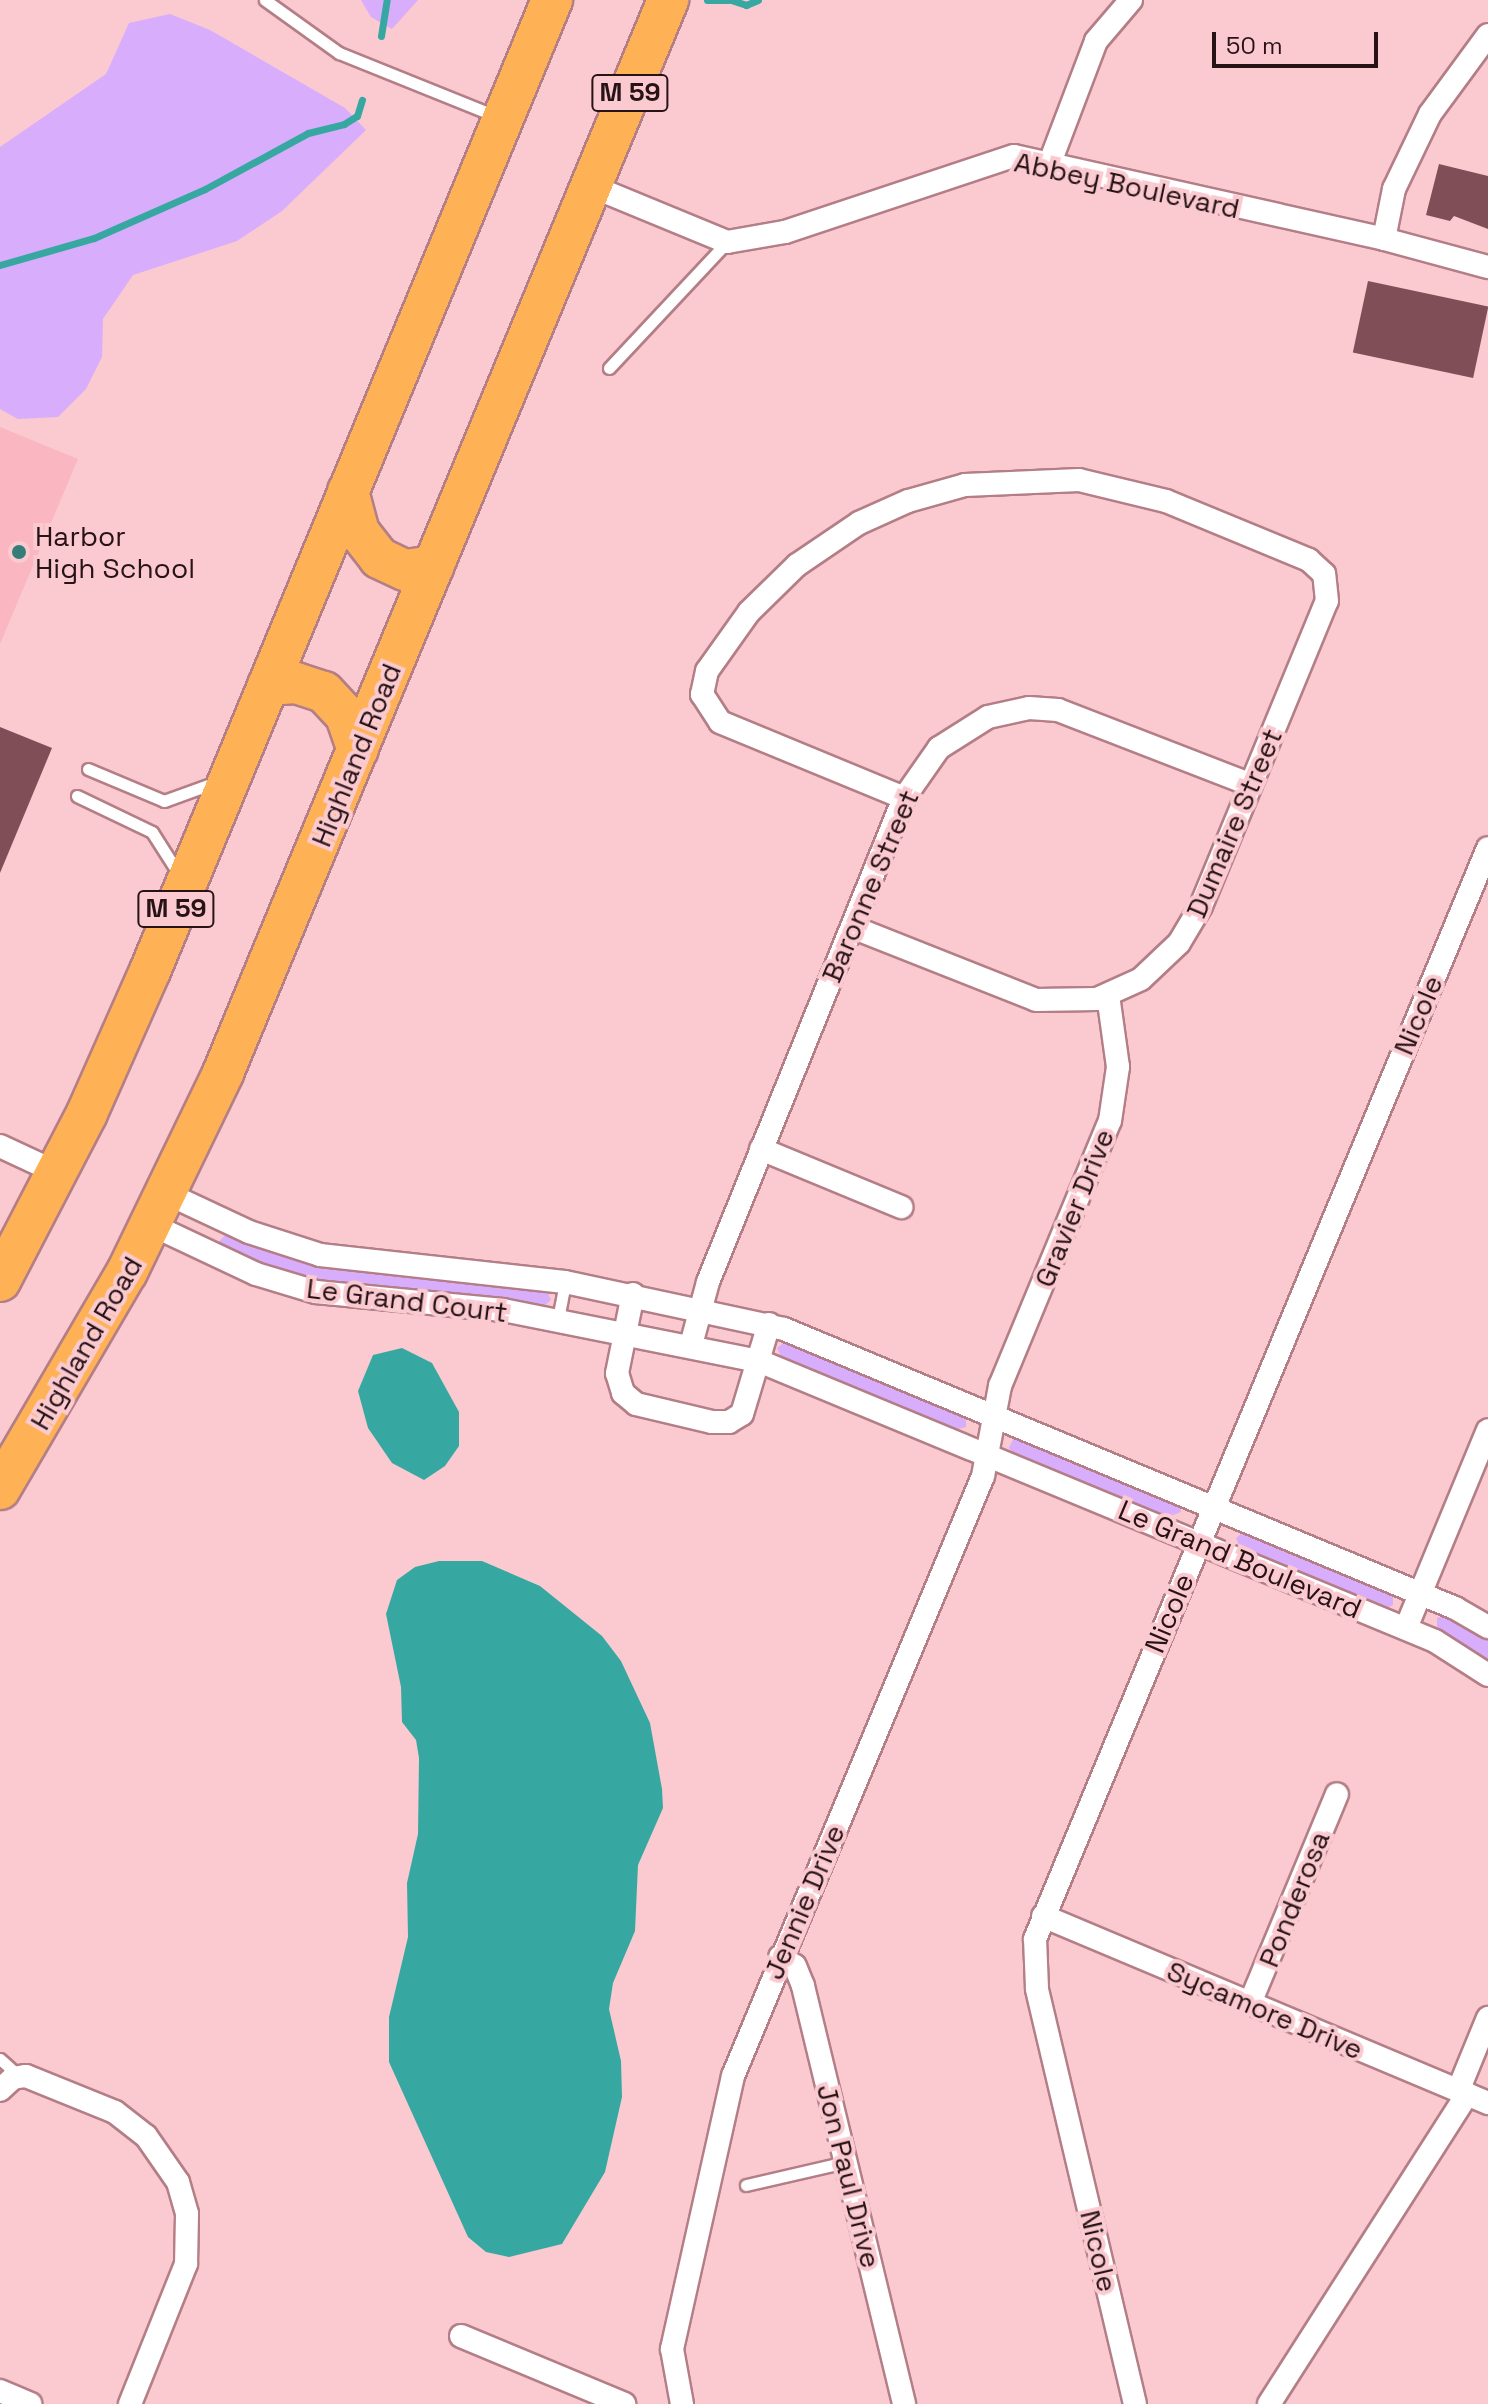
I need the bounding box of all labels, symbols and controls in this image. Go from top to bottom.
scale bar [1216,16,1382,66]
text: 50 m [1226,30,1283,61]
road number: M 59 [590,71,670,115]
street label: Abbey Boulevard [1011,145,1243,225]
place label: Harbor High School [35,519,195,585]
marker: Harbor High School [10,543,28,561]
street label: Highland Road [304,659,408,851]
street label: Dumaire Street [1179,723,1289,923]
street label: Baronne Street [814,785,926,987]
road number: M 59 [136,887,216,931]
street label: Nicole [1386,970,1450,1060]
street label: Gravier Drive [1027,1124,1121,1292]
street label: Highland Road [23,1250,149,1436]
street label: Le Grand Court [305,1271,509,1329]
street label: Le Grand Boulevard [1113,1493,1367,1625]
street label: Nicole [1137,1568,1201,1658]
street label: Jennie Drive [756,1820,852,1984]
street label: Ponderosa [1252,1826,1336,1972]
street label: Sycamore Drive [1162,1954,1368,2066]
street label: Jon Paul Drive [810,2081,888,2271]
street label: Nicole [1073,2207,1125,2295]

